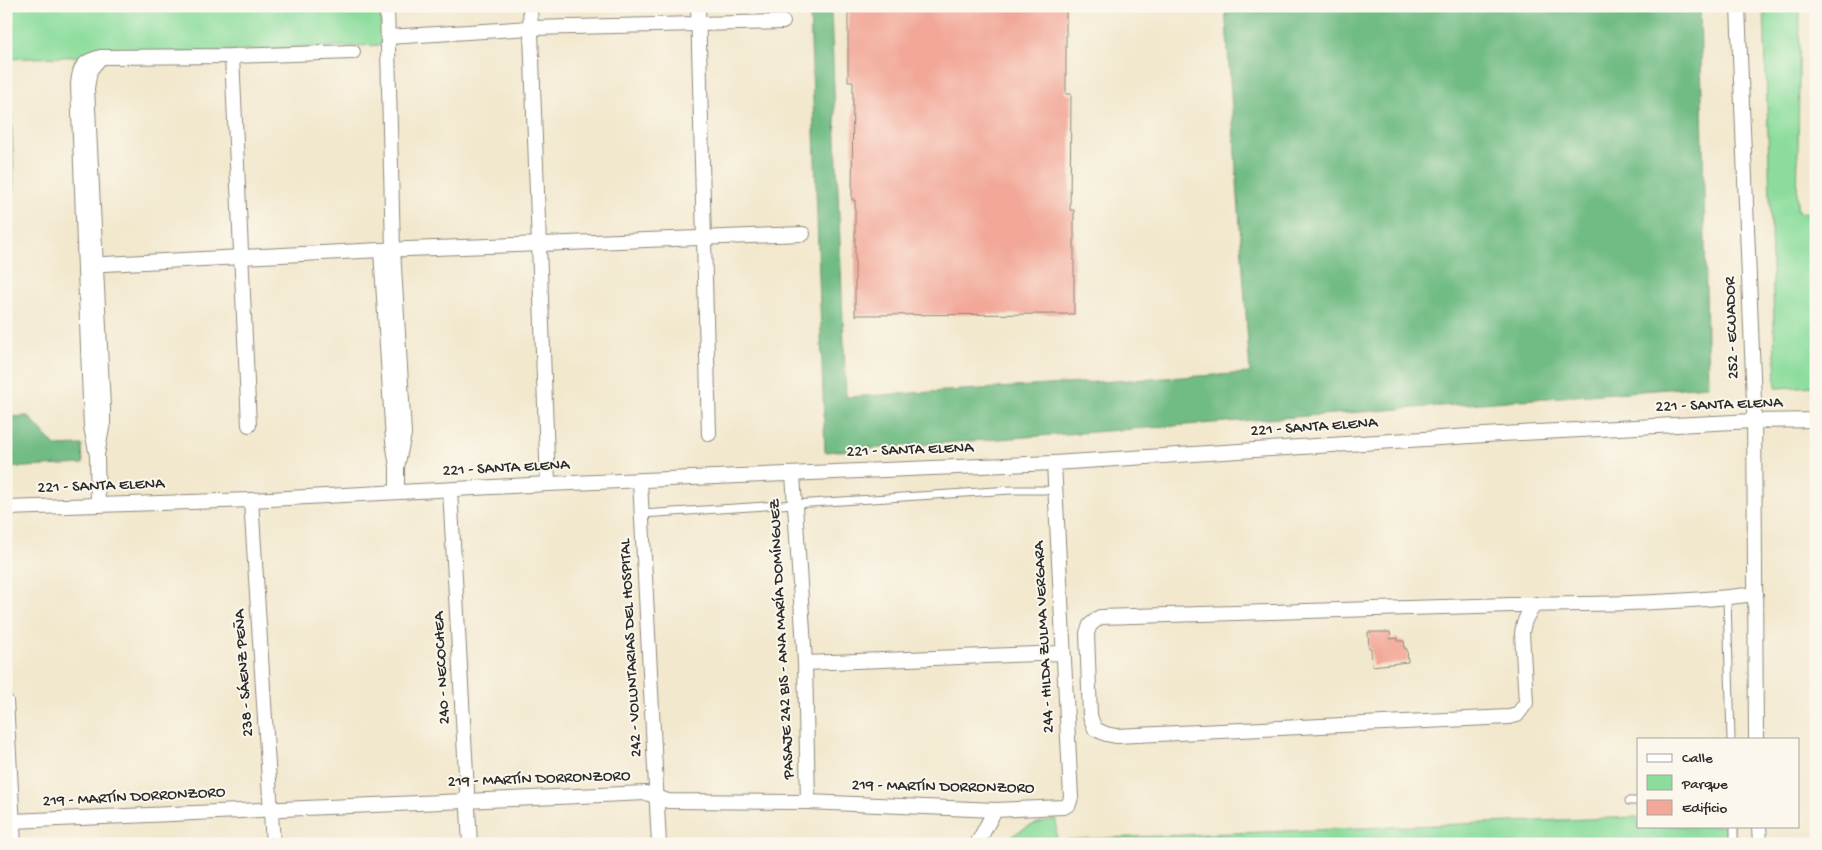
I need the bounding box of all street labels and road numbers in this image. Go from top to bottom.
street label: 252 - ECUADOR [1722,276,1744,380]
street label: 221 - SANTA ELENA [1655,394,1784,418]
street label: 221 - SANTA ELENA [1250,414,1380,442]
street label: 221 - SANTA ELENA [846,439,975,463]
street label: 221 - SANTA ELENA [442,456,572,482]
street label: 221 - SANTA ELENA [37,475,166,499]
street label: PASAJE 242 BIS - ANA MARÍA DOMÍNGUEZ [765,498,800,781]
street label: 242 - VOLUNTARIAS DEL HOSPITAL [617,537,647,758]
street label: 244 - HILDA ZULMA VERGARA [1030,539,1060,734]
street label: 238 - SÁENZ PEÑA [230,607,259,737]
street label: 240 - NECOCHEA [430,610,455,725]
street label: 219 - MARTÍN DORRONZORO [447,766,631,793]
street label: 219 - MARTÍN DORRONZORO [851,776,1035,799]
street label: 219 - MARTÍN DORRONZORO [42,783,226,812]

